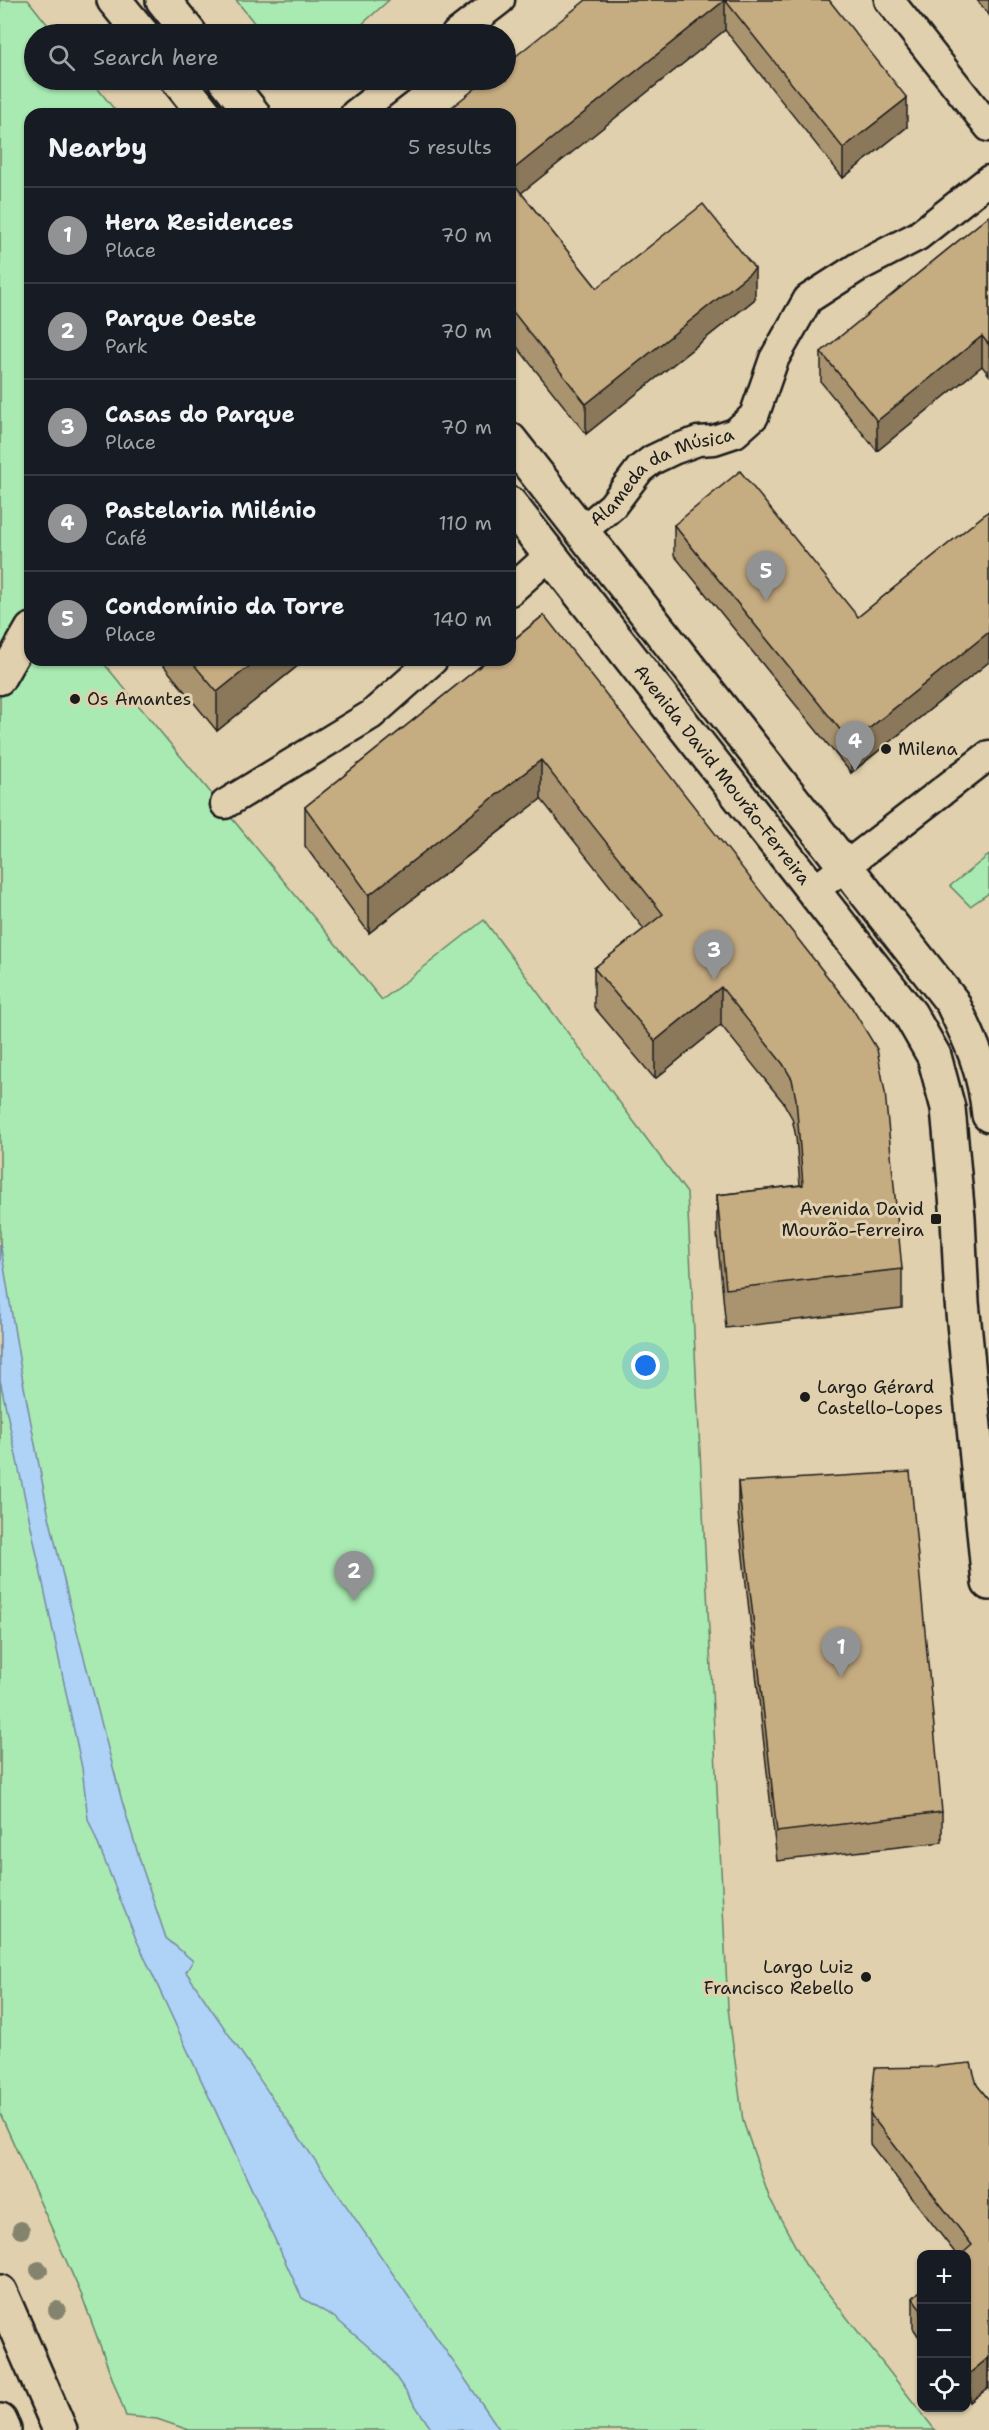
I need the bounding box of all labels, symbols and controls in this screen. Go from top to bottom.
search box [24,24,516,90]
icon: search [45,41,78,74]
text: Search here [93,43,219,72]
text: Nearby [48,130,147,165]
text: 5 results [408,134,492,160]
text: Hera Residences [105,208,293,237]
text: 1 [63,222,72,248]
text: 70 m [440,222,492,248]
text: Place [105,237,156,263]
text: Parque Oeste [105,304,256,333]
text: 2 [61,318,75,344]
text: 70 m [440,318,492,344]
text: Park [105,333,148,359]
text: Casas do Parque [105,400,295,429]
text: 3 [61,414,75,440]
text: 70 m [440,414,492,440]
street label: Alameda da Música [585,422,737,532]
text: Place [105,429,156,455]
text: Pastelaria Milénio [105,496,316,525]
text: 4 [61,510,75,536]
text: 110 m [438,510,492,536]
text: Café [105,525,147,551]
pin: 5 [746,552,786,601]
text: Condomínio da Torre [105,592,344,621]
text: 5 [61,606,74,632]
text: 140 m [433,606,492,632]
text: Place [105,621,156,647]
street label: Avenida David Mourão-Ferreira [628,660,816,890]
place label: Os Amantes [87,687,191,711]
marker: Os Amantes [68,692,82,706]
pin: 4 [836,722,874,771]
place label: Milena [898,737,958,761]
marker: Milena [879,742,893,756]
pin: 3 [694,930,734,980]
place label: Avenida David Mourão-Ferreira [781,1197,924,1242]
marker: Avenida David Mourão-Ferreira [929,1212,943,1226]
your location [631,1351,660,1380]
place label: Largo Gérard Castello-Lopes [817,1375,943,1420]
marker: Largo Gérard Castello-Lopes [798,1390,812,1404]
pin: 2 [334,1552,374,1601]
pin: 1 [822,1628,860,1677]
place label: Largo Luiz Francisco Rebello [704,1955,854,2000]
marker: Largo Luiz Francisco Rebello [859,1970,873,1984]
map controls [917,2250,971,2412]
button: + [917,2250,971,2304]
button: − [917,2304,971,2358]
button: locate [917,2358,971,2412]

